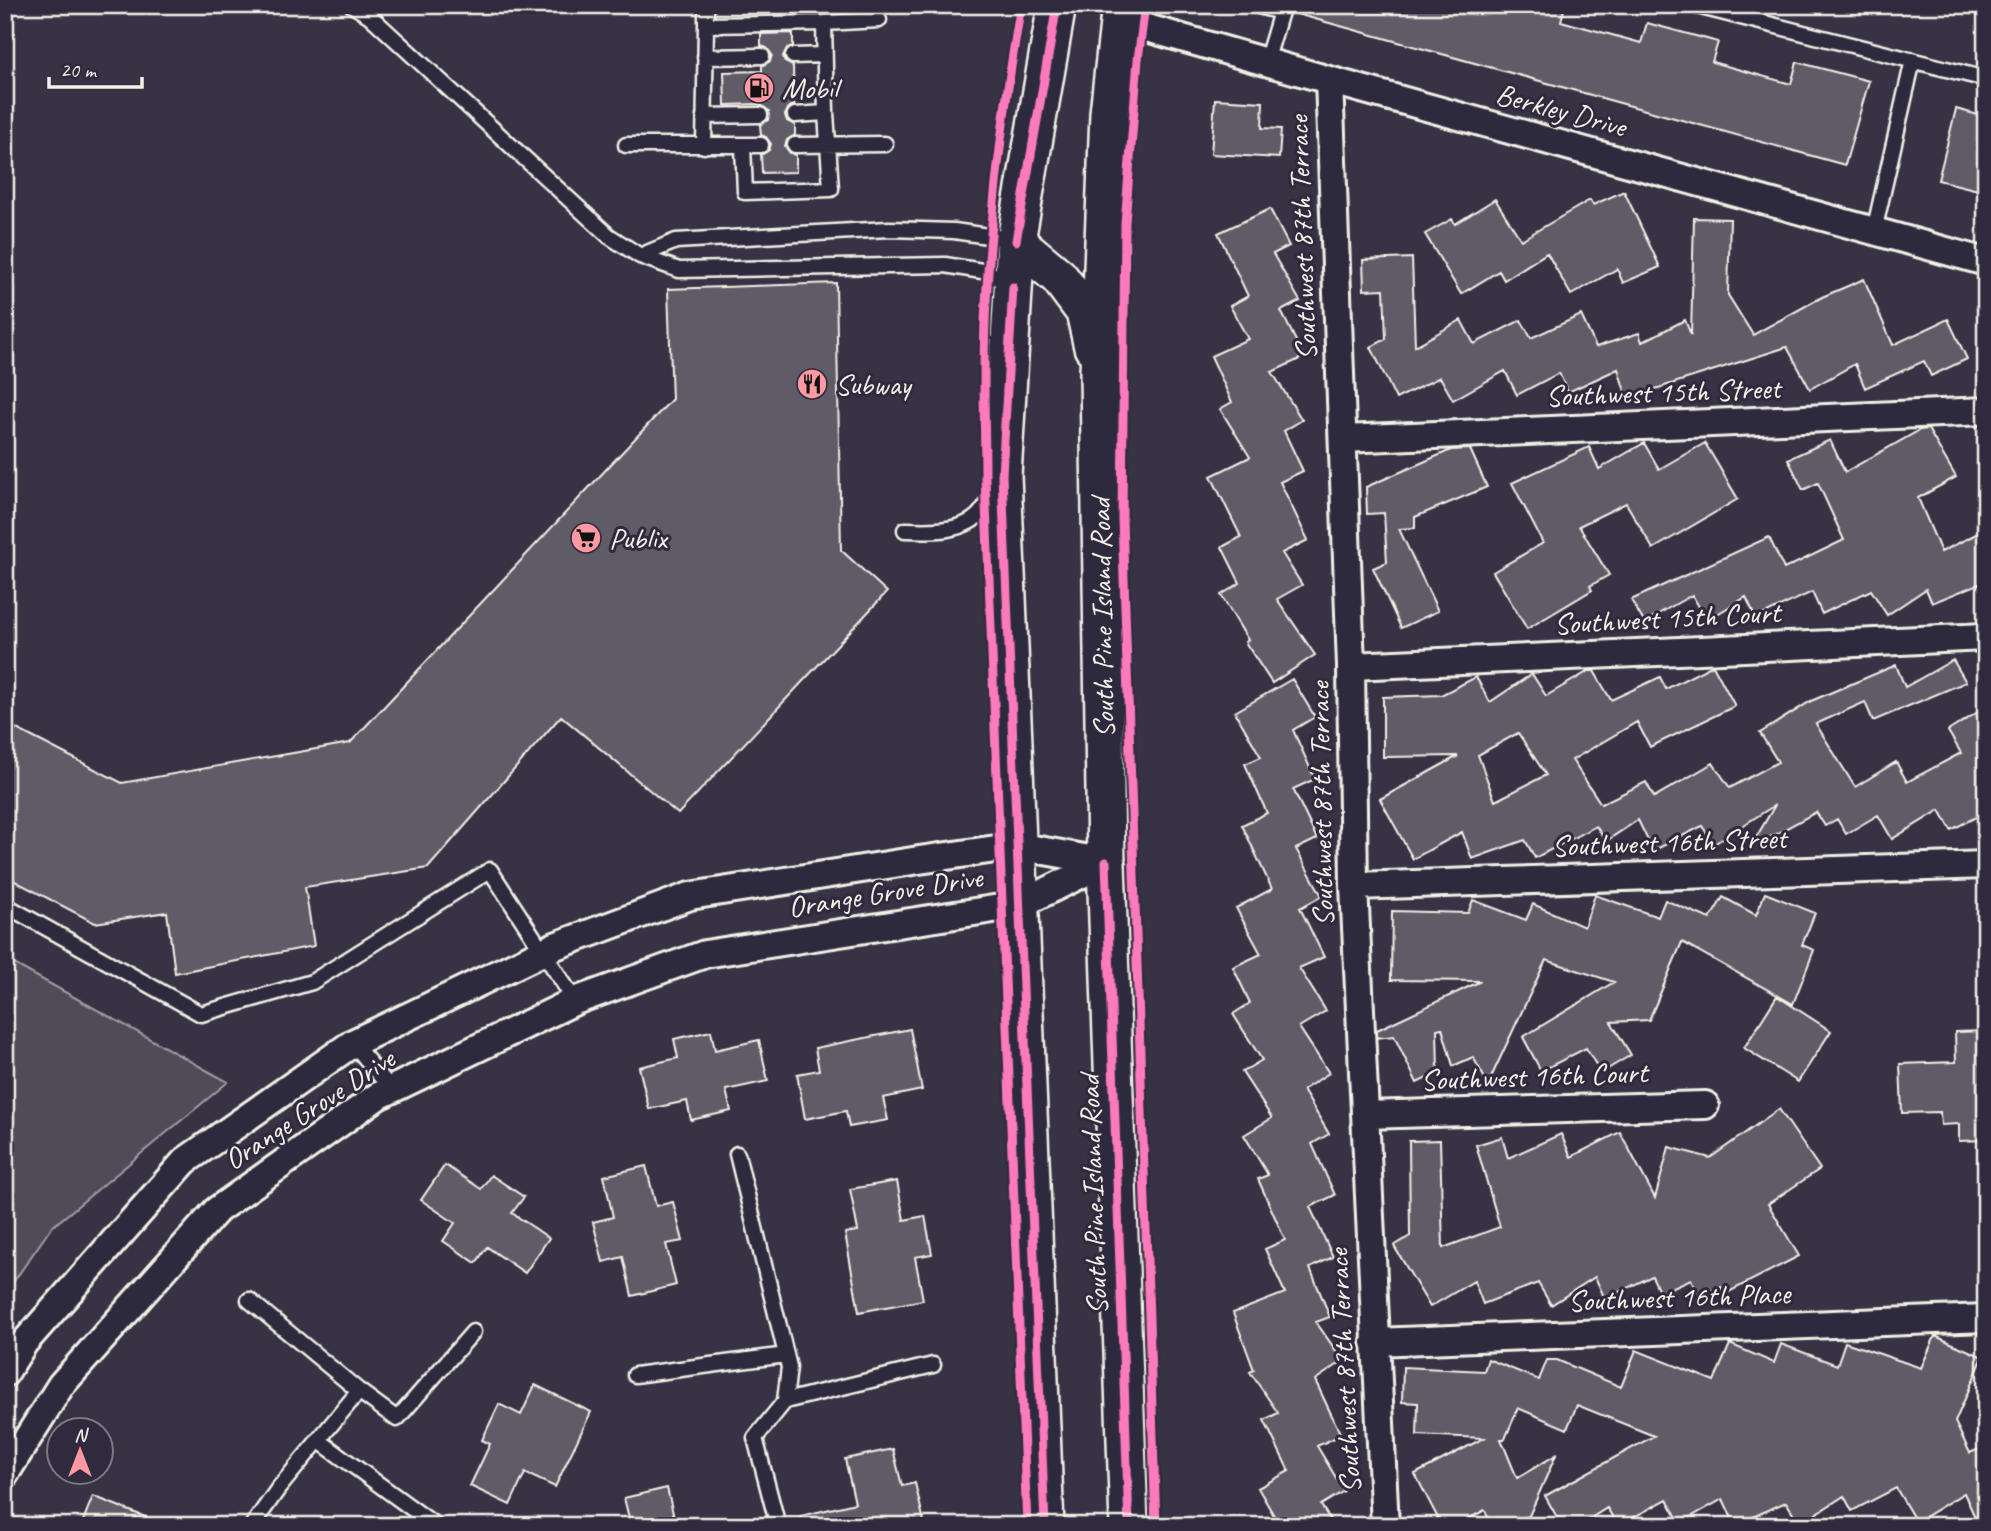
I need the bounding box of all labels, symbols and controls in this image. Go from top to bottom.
scale bar [49,46,142,90]
text: 20 m [60,57,98,83]
place label: Mobil [782,69,843,107]
fuel station icon: Mobil [742,71,776,105]
street label: Berkley Drive [1492,74,1632,146]
street label: Southwest 87th Terrace [1279,113,1325,361]
place label: Subway [835,365,913,403]
restaurant icon: Subway [795,367,829,401]
street label: Southwest 15th Street [1545,369,1784,415]
street label: South Pine Island Road [1081,494,1123,738]
place label: Publix [609,519,670,557]
supermarket icon: Publix [569,521,603,555]
street label: Southwest 15th Court [1553,593,1784,643]
street label: Southwest 87th Terrace [1300,679,1342,927]
street label: Southwest 16th Street [1551,819,1790,865]
street label: Orange Grove Drive [785,858,987,926]
street label: Orange Grove Drive [216,1038,403,1178]
street label: Southwest 16th Court [1420,1053,1651,1099]
street label: South Pine Island Road [1070,1070,1116,1316]
street label: Southwest 87th Terrace [1319,1246,1369,1494]
street label: Southwest 16th Place [1567,1274,1793,1320]
north arrow [46,1416,116,1486]
text: N [74,1423,89,1447]

